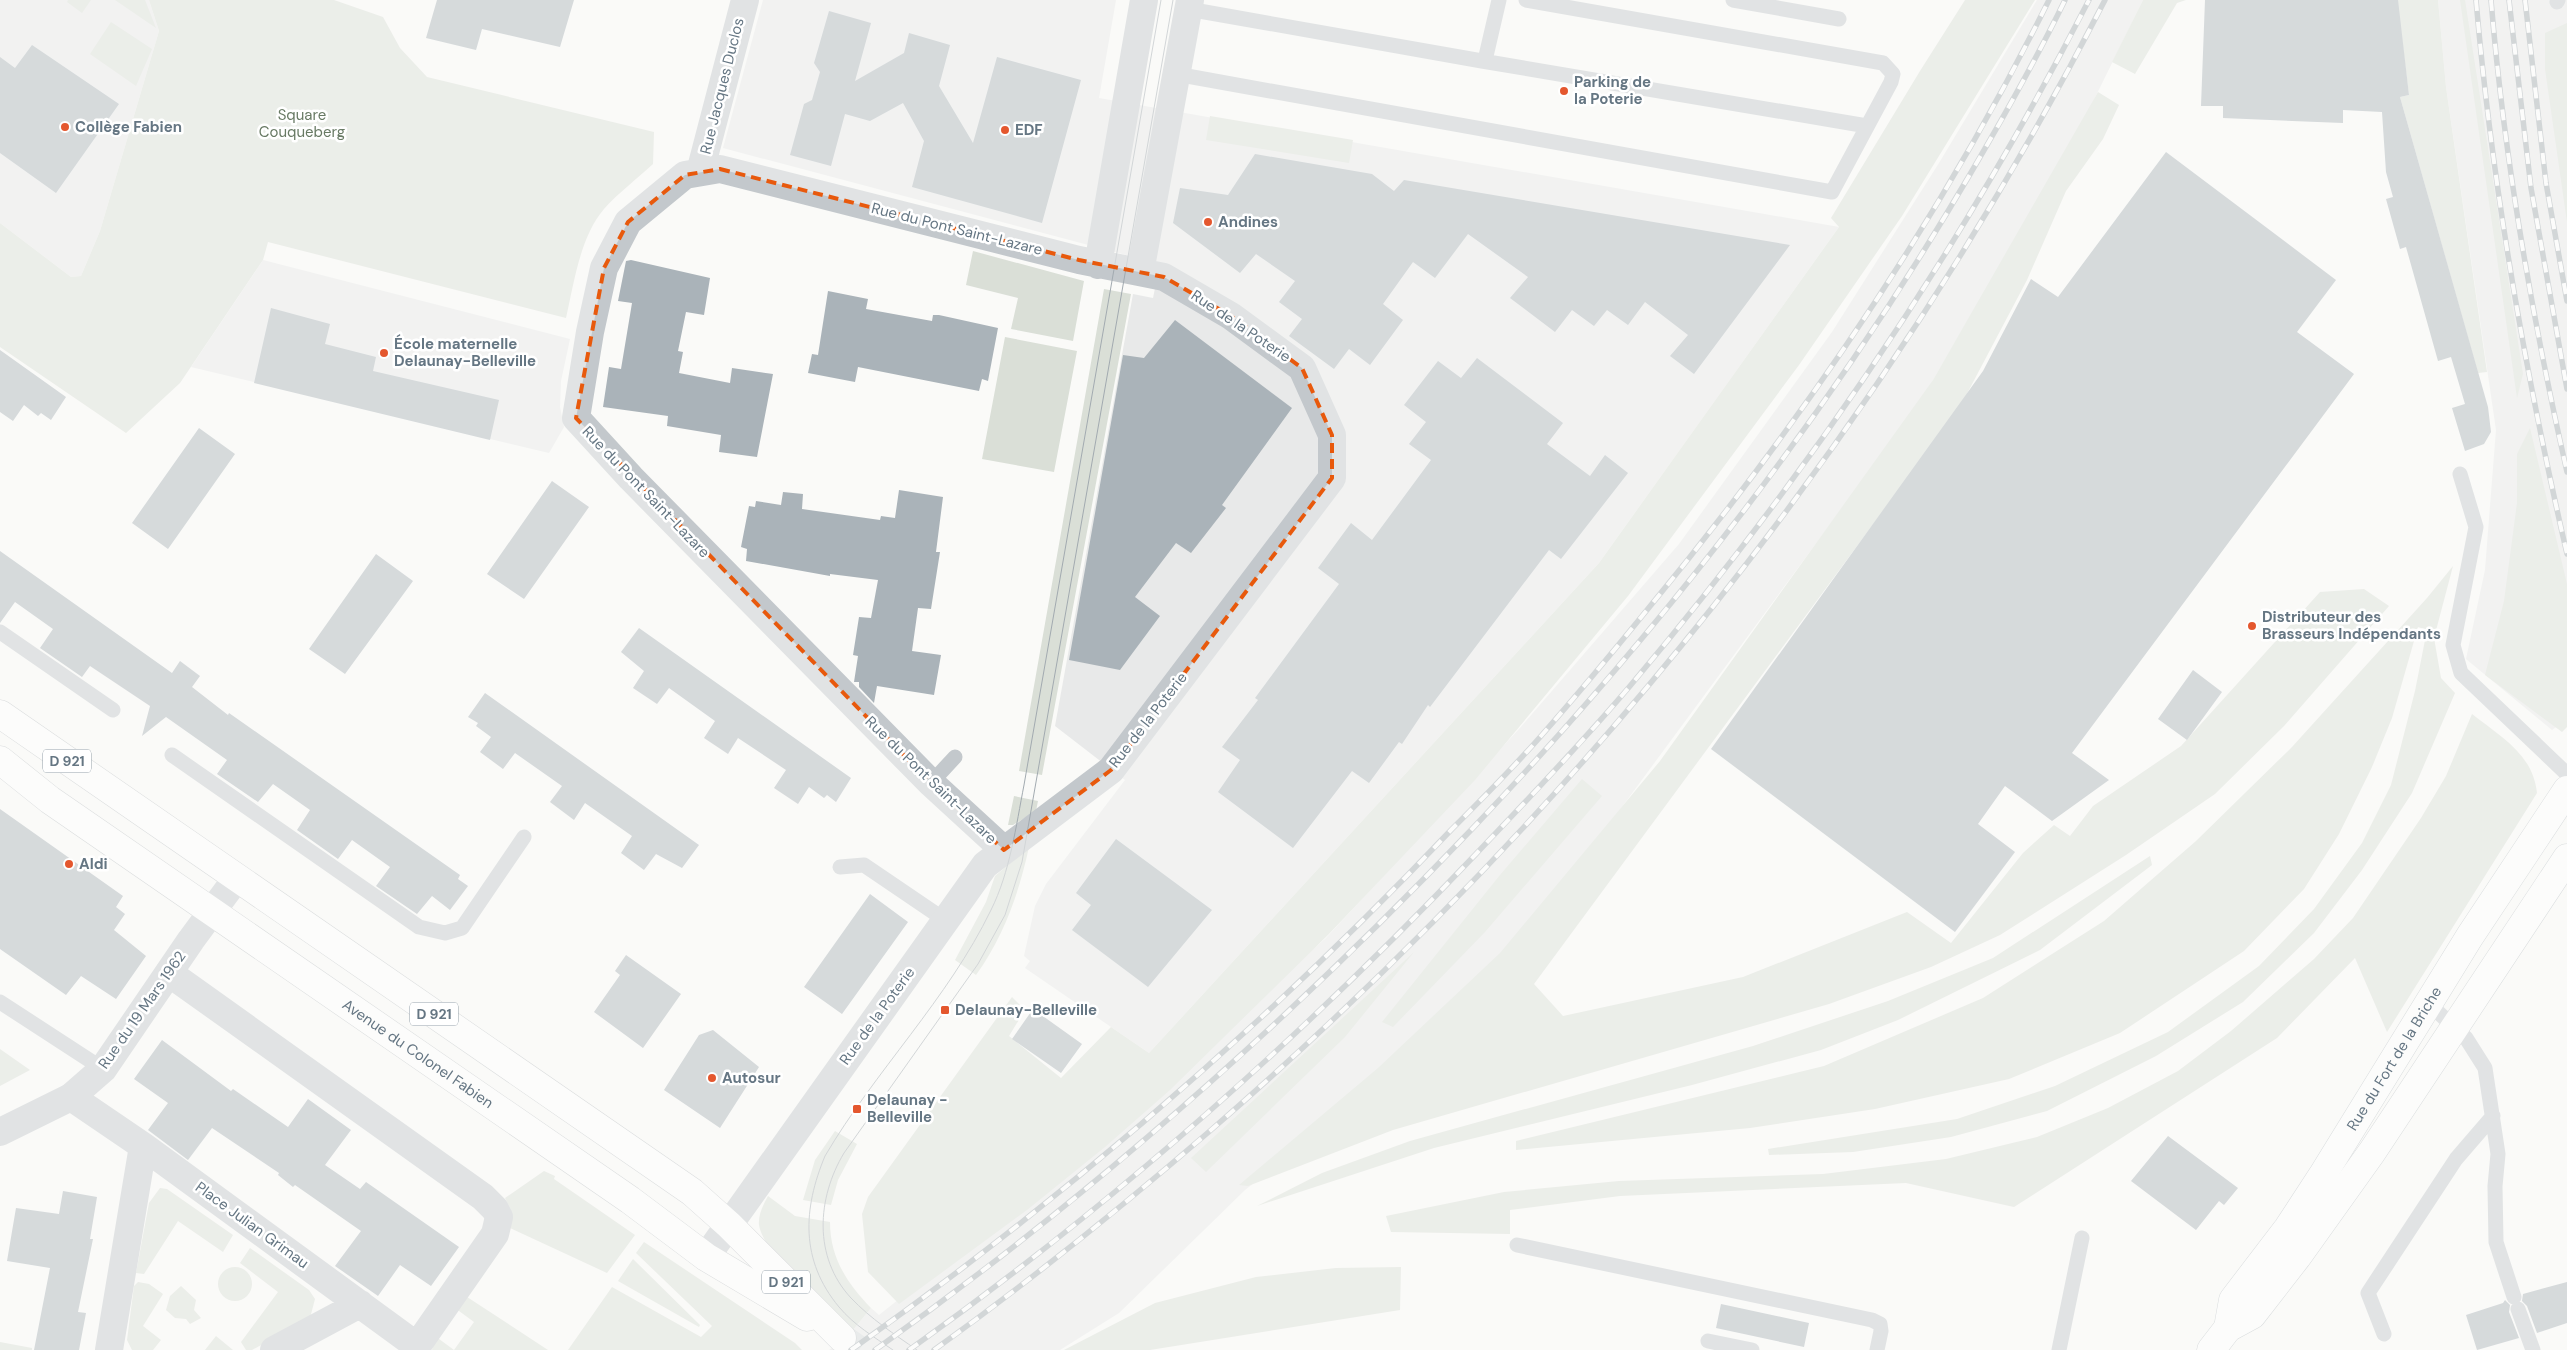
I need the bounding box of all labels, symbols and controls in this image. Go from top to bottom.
street label: Rue Jacques Duclos [695,16,749,156]
place label: Parking de la Poterie [1574,72,1651,109]
marker: Parking de la Poterie [1558,85,1570,97]
park label: Square Couqueberg [259,105,345,142]
place label: Collège Fabien [75,117,182,137]
place label: EDF [1015,120,1043,140]
marker: Collège Fabien [59,121,71,133]
marker: EDF [999,124,1011,136]
street label: Rue du Pont Saint-Lazare [869,198,1045,260]
place label: Andines [1218,212,1278,232]
marker: Andines [1202,216,1214,228]
street label: Rue de la Poterie [1187,285,1295,367]
place label: École maternelle Delaunay-Belleville [394,334,536,371]
marker: École maternelle Delaunay-Belleville [378,347,390,359]
street label: Rue du Pont Saint-Lazare [578,422,714,562]
place label: Distributeur des Brasseurs Indépendants [2262,607,2441,644]
marker: Distributeur des Brasseurs Indépendants [2246,620,2258,632]
street label: Rue de la Poterie [1104,668,1192,772]
street label: Rue du Pont Saint-Lazare [861,712,1001,848]
road number: D 921 [43,749,91,772]
place label: Aldi [79,854,108,874]
marker: Aldi [63,858,75,870]
street label: Rue du 19 Mars 1962 [94,947,190,1073]
street label: Rue de la Poterie [835,963,919,1069]
street label: Rue du Fort de la Briche [2342,983,2446,1134]
street label: Avenue du Colonel Fabien [338,995,497,1113]
place label: Delaunay-Belleville [955,1000,1097,1020]
road number: D 921 [410,1002,458,1026]
marker: Delaunay-Belleville [939,1004,951,1016]
place label: Autosur [722,1068,781,1088]
marker: Autosur [706,1072,718,1084]
place label: Delaunay - Belleville [867,1090,948,1127]
marker: Delaunay - Belleville [851,1103,863,1115]
street label: Place Julian Grimau [191,1177,313,1273]
road number: D 921 [762,1270,810,1294]

